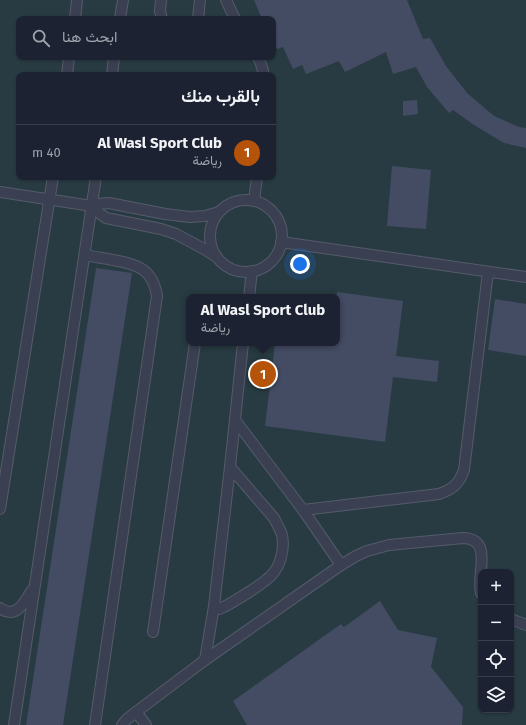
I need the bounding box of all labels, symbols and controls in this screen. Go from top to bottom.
search box [16,16,276,60]
icon: search [30,27,52,49]
text: ابحث هنا [62,28,117,46]
text: بالقرب منك [181,86,260,107]
text: Al Wasl Sport Club [97,134,222,152]
text: 40 m [32,145,61,160]
text: 1 [244,145,250,160]
text: رياضة [192,153,222,168]
your location [290,254,310,274]
popup [186,294,340,346]
text: Al Wasl Sport Club [201,301,325,319]
text: رياضة [201,320,230,335]
pin: 1 [250,359,276,389]
map controls [478,569,514,713]
button: + [478,569,514,605]
button: − [478,605,514,641]
button: locate [478,641,514,677]
button: layers [478,677,514,713]

